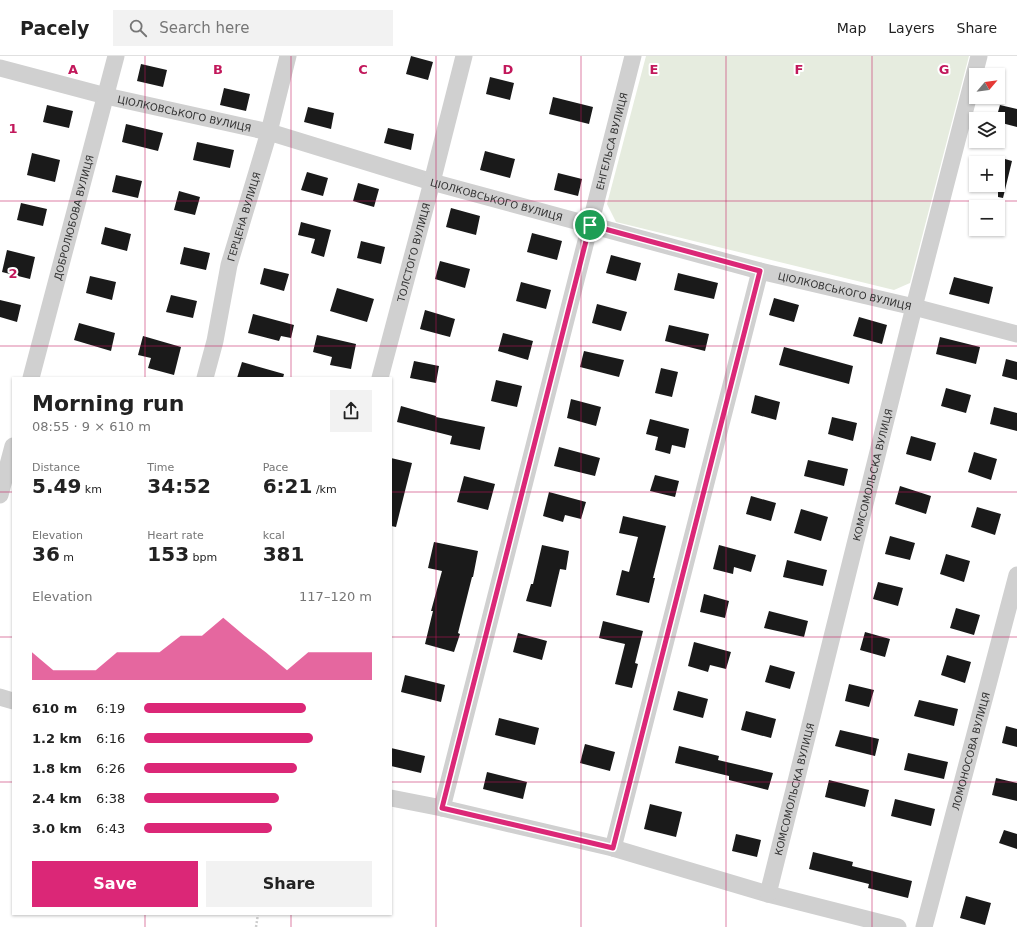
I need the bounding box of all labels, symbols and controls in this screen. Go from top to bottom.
search box [113,10,393,46]
text: Pacely [20,17,89,39]
icon: search [127,17,149,39]
text: Search here [159,19,249,37]
text: Map [837,20,866,36]
text: Layers [888,20,935,36]
text: Share [957,20,997,36]
text: A [68,62,78,77]
text: B [213,62,223,77]
text: C [358,62,368,77]
text: D [503,62,514,77]
text: E [650,62,658,77]
text: F [795,62,803,77]
text: G [939,62,949,77]
north arrow [969,68,1005,104]
map controls [969,68,1005,236]
street label: ЕНГЕЛЬСА ВУЛИЦЯ [594,91,629,191]
street label: ЦІОЛКОВСЬКОГО ВУЛИЦЯ [117,93,252,133]
button: layers [969,112,1005,148]
text: 1 [8,121,18,136]
street label: ДОБРОЛЮБОВА ВУЛИЦЯ [52,154,95,281]
button: + [969,156,1005,192]
street label: ГЕРЦЕНА ВУЛИЦЯ [225,171,262,263]
street label: ЦІОЛКОВСЬКОГО ВУЛИЦЯ [429,176,564,223]
button: − [969,200,1005,236]
street label: ТОЛСТОГО ВУЛИЦЯ [395,201,432,304]
pin [573,208,607,242]
icon: arrive [579,214,601,236]
text: 2 [8,266,18,281]
street label: ЦІОЛКОВСЬКОГО ВУЛИЦЯ [777,270,913,312]
button: share [330,390,372,432]
text: Morning run [32,391,184,416]
street label: КОМСОМОЛЬСКА ВУЛИЦЯ [850,407,894,542]
text: 08:55 · 9 × 610 m [32,419,151,434]
text: Distance [32,461,80,474]
text: Time [147,461,174,474]
text: Pace [263,461,288,474]
text: 5.49 [32,474,81,498]
text: 34:52 [147,474,211,498]
text: 6:21 [263,474,312,498]
text: km [81,483,102,496]
text: /km [312,483,337,496]
text: Elevation [32,529,83,542]
text: Heart rate [147,529,204,542]
text: kcal [263,529,285,542]
text: 36 [32,542,60,566]
text: 153 [147,542,189,566]
text: 381 [263,542,304,566]
text: m [60,551,74,564]
text: bpm [189,551,217,564]
text: Elevation [32,589,92,604]
text: 117–120 m [299,589,372,604]
street label: ЛОМОНОСОВА ВУЛИЦЯ [950,691,991,811]
text: 610 m [32,701,77,716]
text: 6:19 [96,701,125,716]
street label: КОМСОМОЛЬСКА ВУЛИЦЯ [772,722,816,857]
text: 1.2 km [32,731,82,746]
text: 6:16 [96,731,125,746]
text: 1.8 km [32,761,82,776]
text: 6:26 [96,761,125,776]
text: 2.4 km [32,791,82,806]
text: 6:38 [96,791,125,806]
text: 3.0 km [32,821,82,836]
text: 6:43 [96,821,125,836]
button: Save [32,861,198,907]
button: Share [206,861,372,907]

